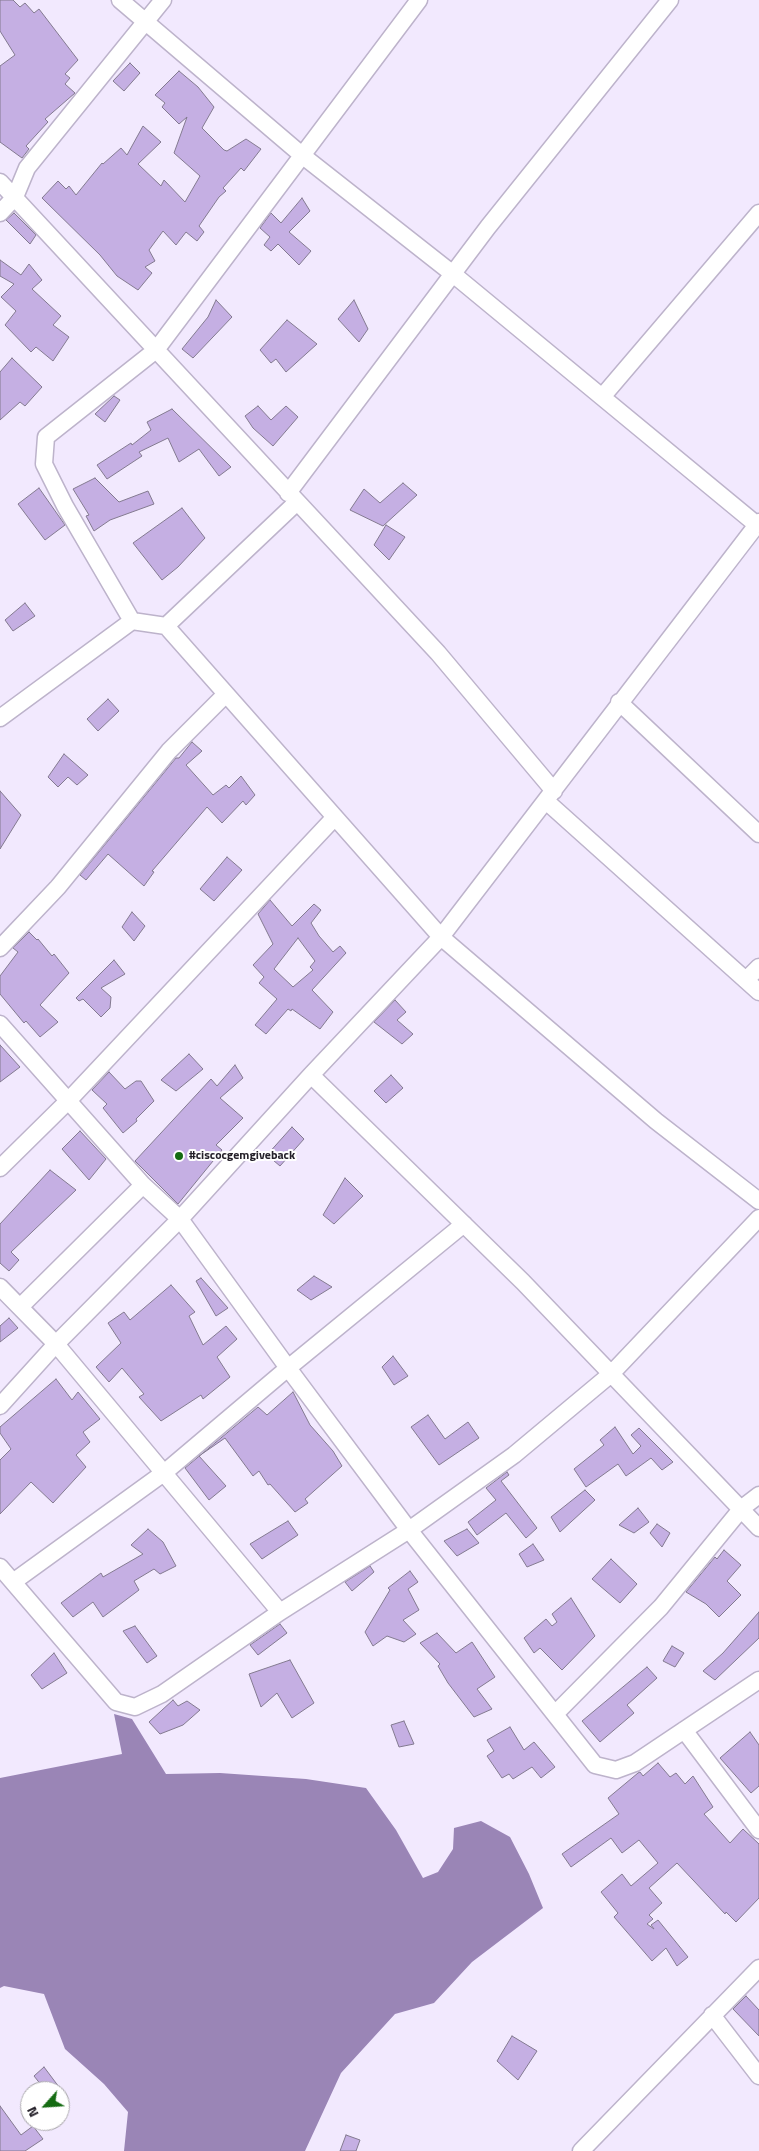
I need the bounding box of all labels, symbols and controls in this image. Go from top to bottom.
place label: #ciscocgemgiveback [189,1149,295,1163]
marker: #ciscocgemgiveback [173,1150,185,1162]
north arrow [20,2081,70,2131]
text: N [20,2103,44,2121]

